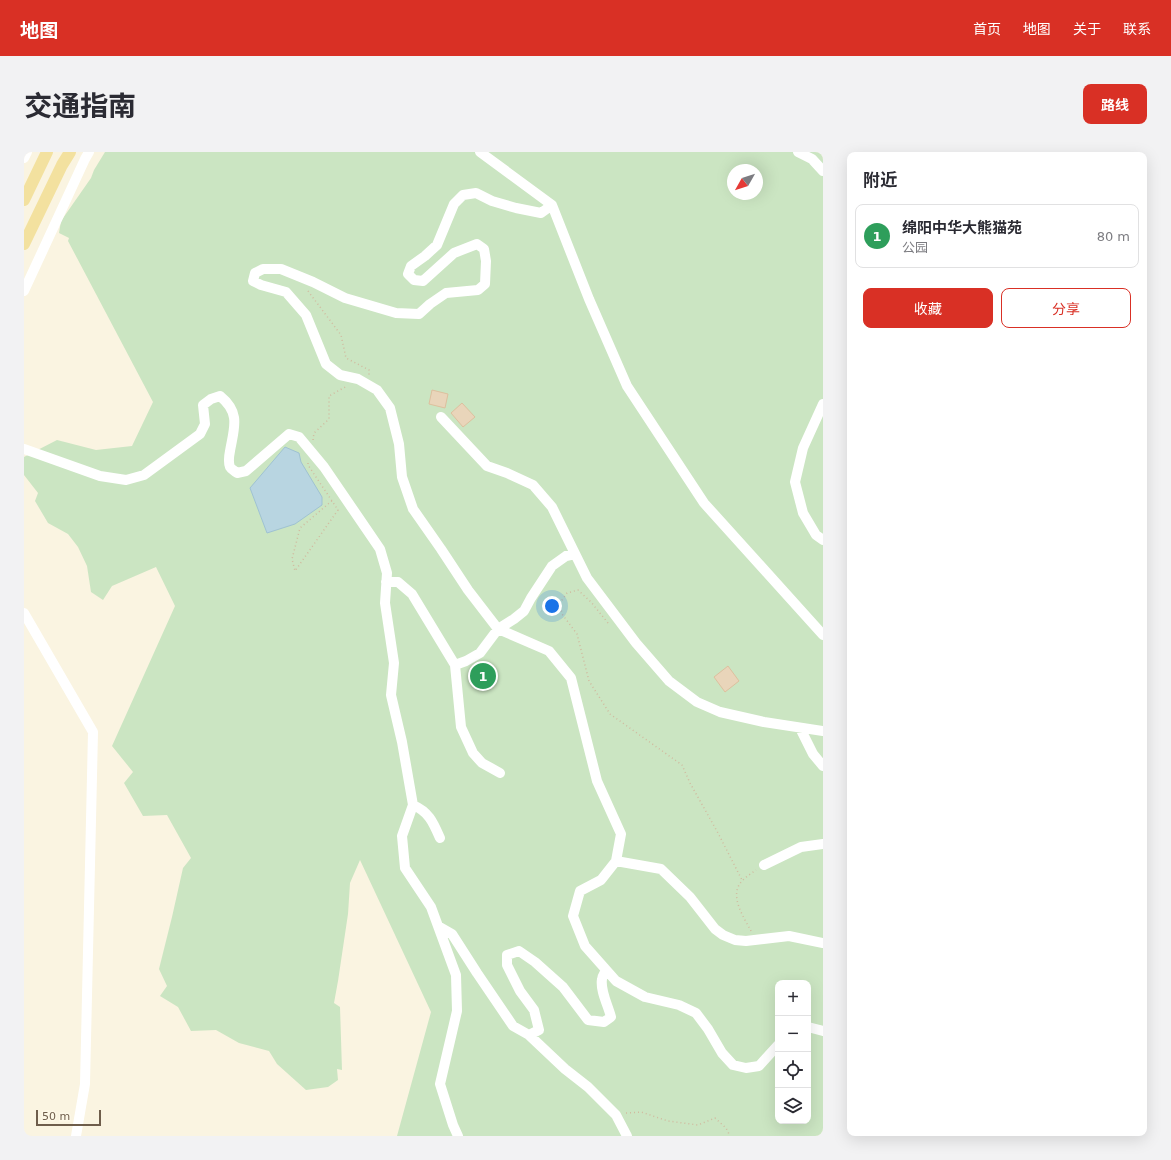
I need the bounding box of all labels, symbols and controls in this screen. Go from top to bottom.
text: 地图 [20,19,58,41]
text: 首页 [973,21,1001,37]
text: 地图 [1023,21,1051,37]
text: 关于 [1073,21,1101,37]
text: 联系 [1123,21,1151,37]
button: 路线 [1083,84,1147,124]
text: 交通指南 [24,90,136,123]
north arrow [727,164,763,200]
text: 附近 [863,170,897,190]
text: 绵阳中华大熊猫苑 [902,219,1022,237]
text: 1 [872,229,882,244]
text: 80 m [1097,229,1130,244]
text: 公园 [902,240,928,255]
button: 收藏 [863,288,993,328]
button: 分享 [1001,288,1131,328]
your location [542,596,562,616]
pin: 1 [470,661,496,691]
map controls [775,980,811,1124]
button: + [775,980,811,1016]
button: − [775,1016,811,1052]
button: locate [775,1052,811,1088]
button: layers [775,1088,811,1124]
scale bar [36,1108,101,1127]
text: 50 m [42,1110,70,1123]

